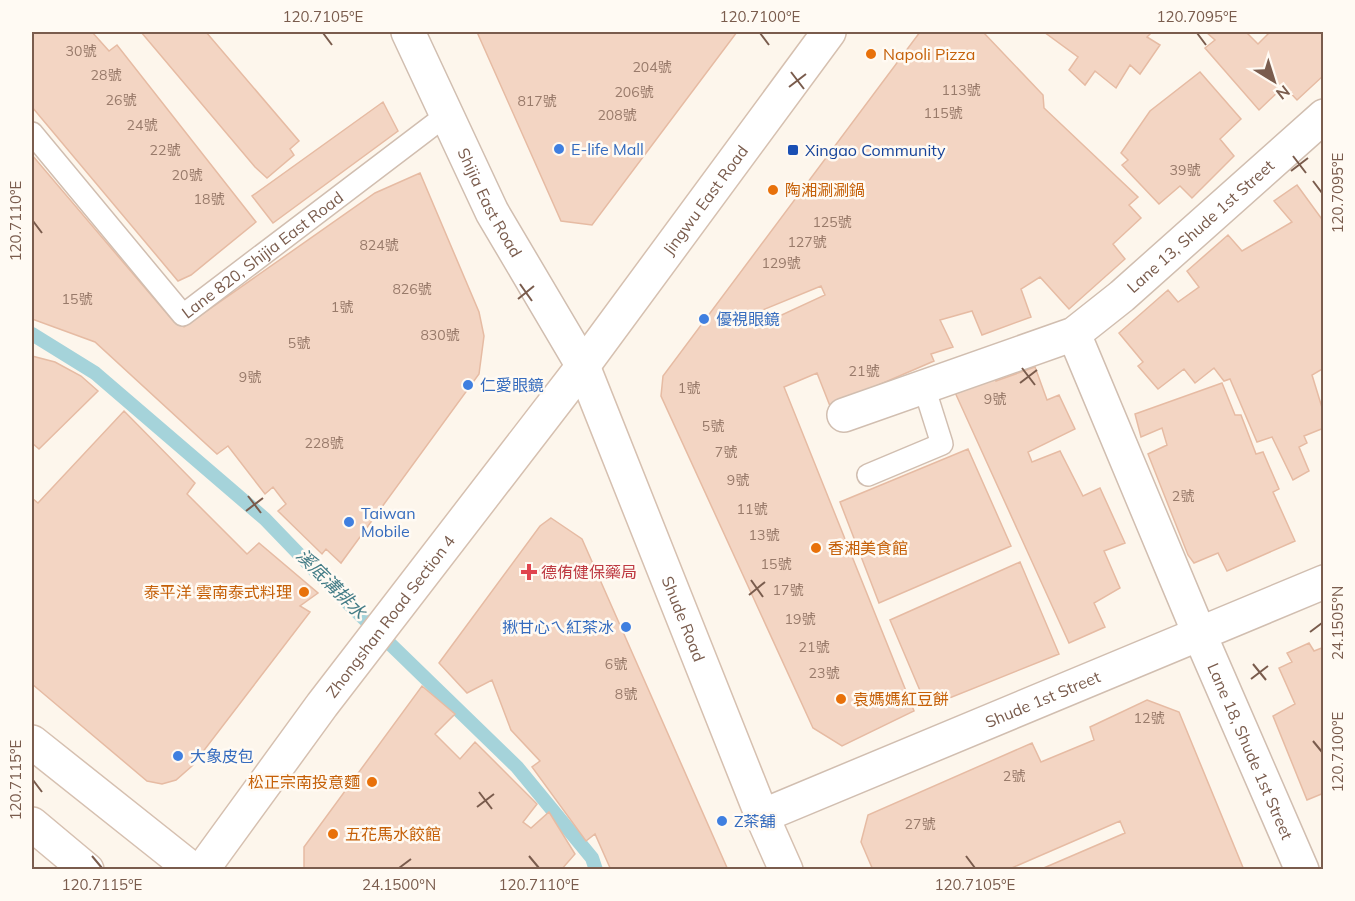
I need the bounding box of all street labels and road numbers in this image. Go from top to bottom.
street label: Jingwu East Road [658,141,752,259]
street label: Shijia East Road [453,144,526,261]
street label: Lane 13, Shude 1st Street [1123,155,1278,297]
street label: Lane 820, Shijia East Road [177,187,347,323]
street label: Zhongshan Road Section 4 [322,531,459,701]
street label: Shude Road [658,573,710,664]
street label: Lane 18, Shude 1st Street [1203,660,1298,843]
street label: Shude 1st Street [982,666,1103,732]

